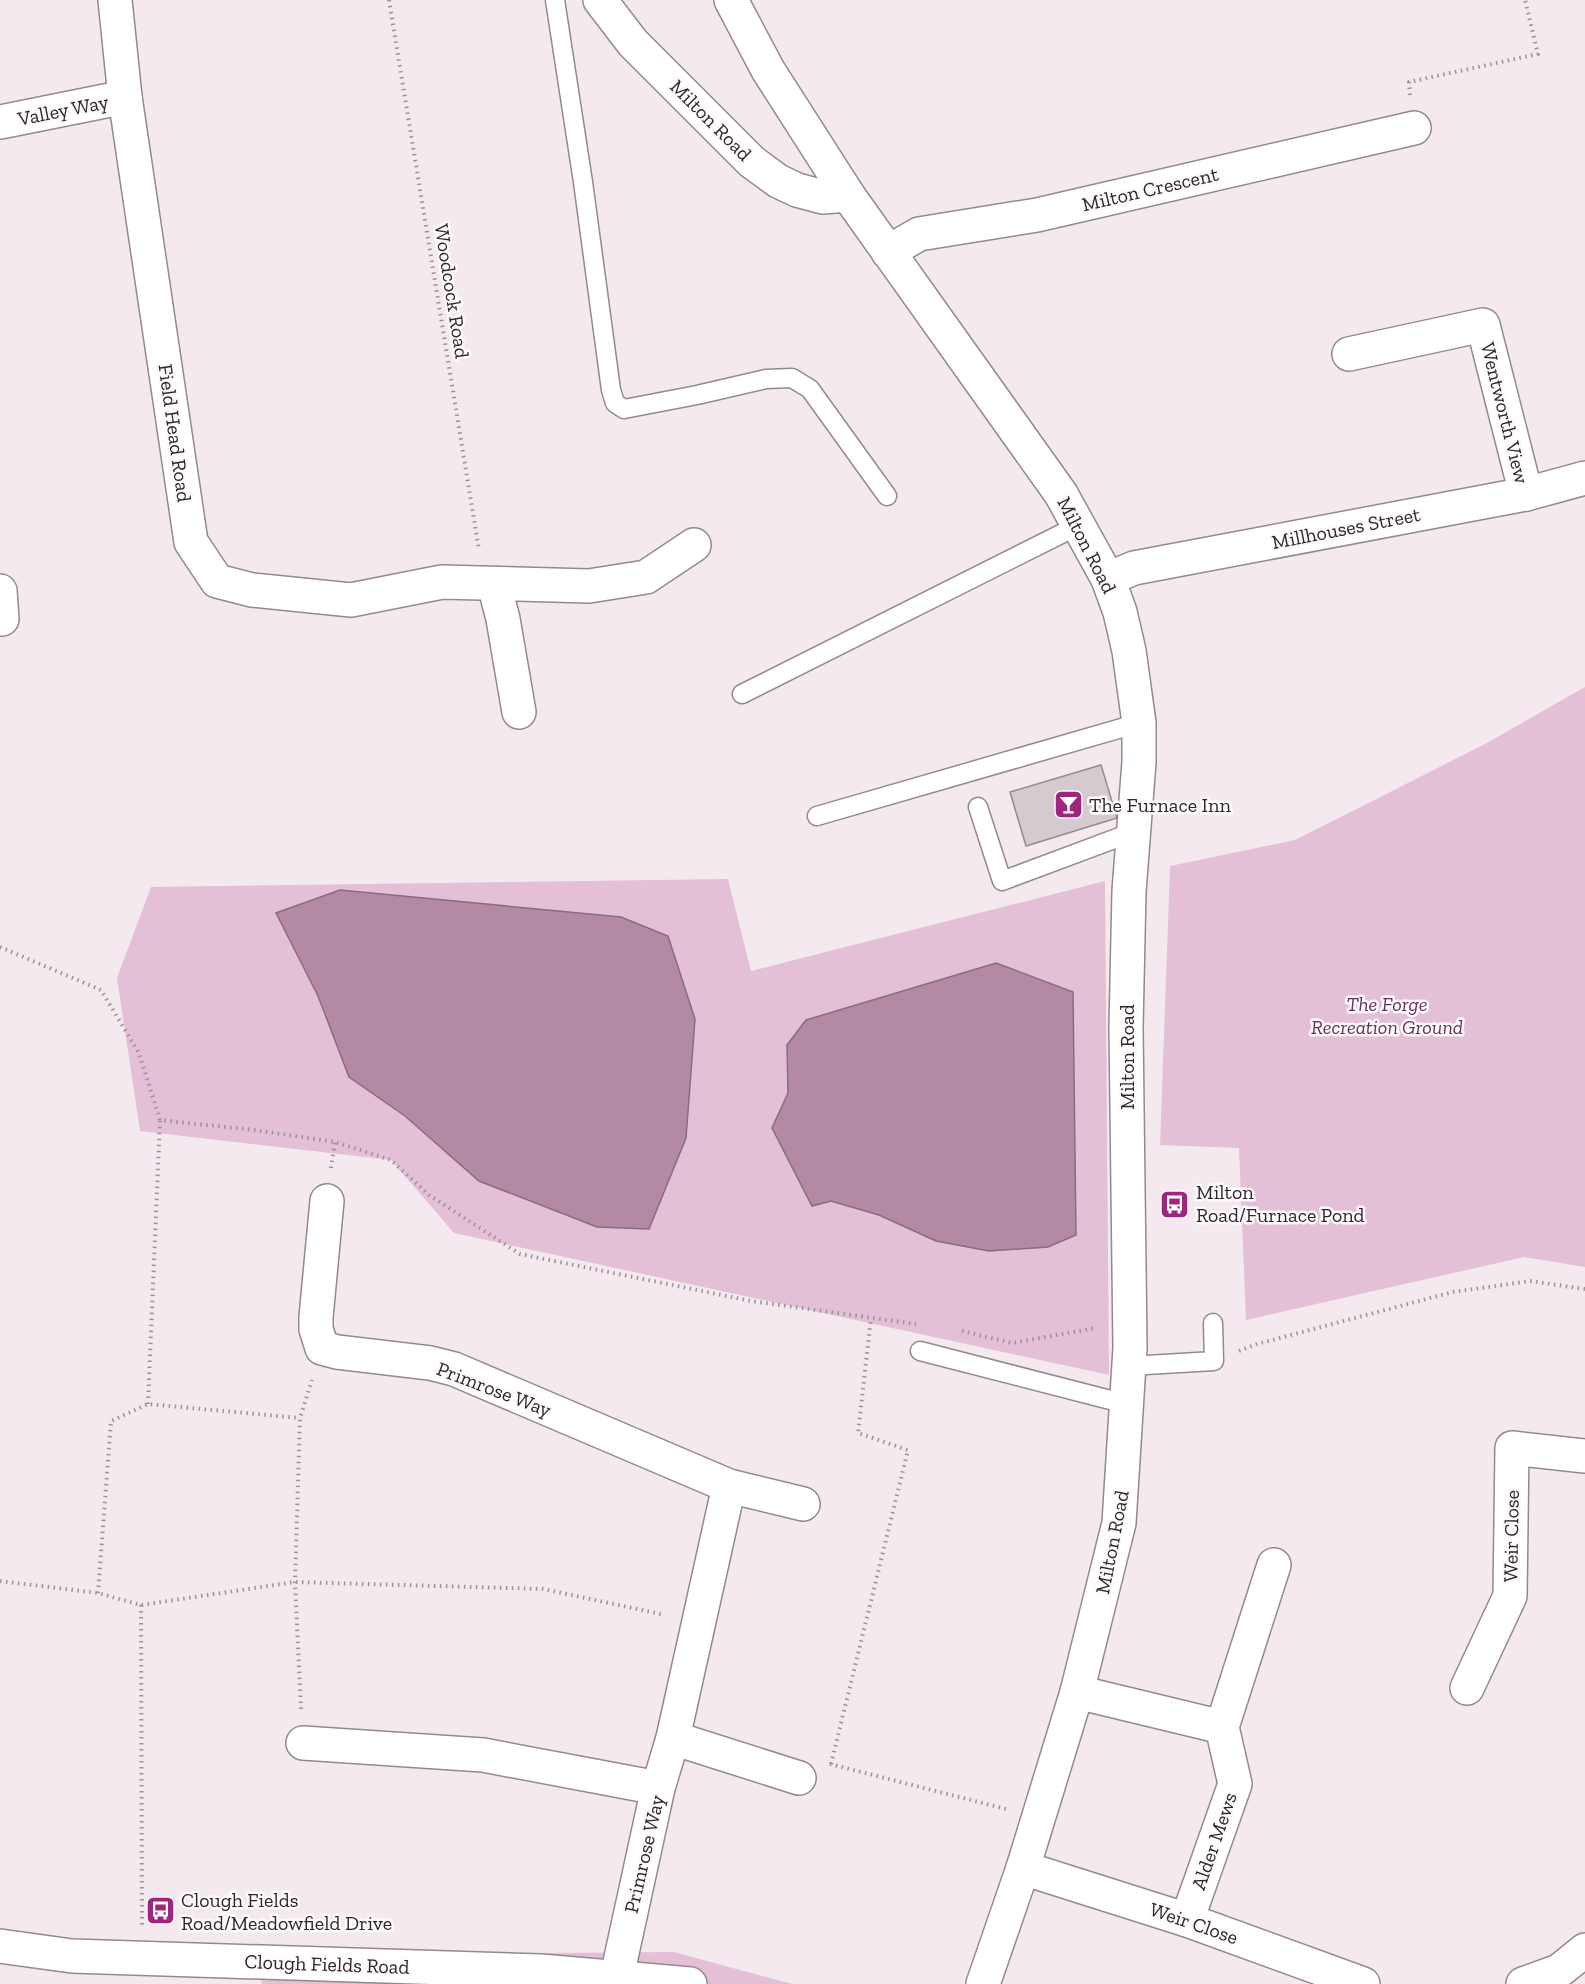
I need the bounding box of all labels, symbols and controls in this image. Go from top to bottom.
street label: Milton Road [665,74,757,166]
street label: Valley Way [15,89,111,131]
street label: Milton Crescent [1079,162,1221,216]
street label: Woodcock Road [430,222,474,360]
street label: Wentworth View [1476,340,1534,487]
street label: Field Head Road [153,362,197,504]
street label: Milton Road [1052,493,1122,597]
street label: Millhouses Street [1270,502,1423,554]
bar icon: The Furnace Inn [1052,789,1084,821]
place label: The Furnace Inn [1089,793,1232,817]
park label: The Forge Recreation Ground [1311,992,1463,1039]
street label: Milton Road [1115,1004,1139,1110]
place label: Milton Road/Furnace Pond [1196,1180,1365,1227]
bus stop icon: Milton Road/Furnace Pond [1159,1188,1191,1220]
street label: Primrose Way [433,1356,555,1422]
street label: Milton Road [1090,1488,1134,1596]
street label: Weir Close [1498,1490,1524,1582]
street label: Alder Mews [1186,1789,1242,1893]
street label: Primrose Way [619,1792,669,1916]
place label: Clough Fields Road/Meadowfield Drive [181,1888,392,1935]
bus stop icon: Clough Fields Road/Meadowfield Drive [144,1895,176,1927]
street label: Weir Close [1147,1897,1241,1949]
street label: Clough Fields Road [244,1949,410,1979]

